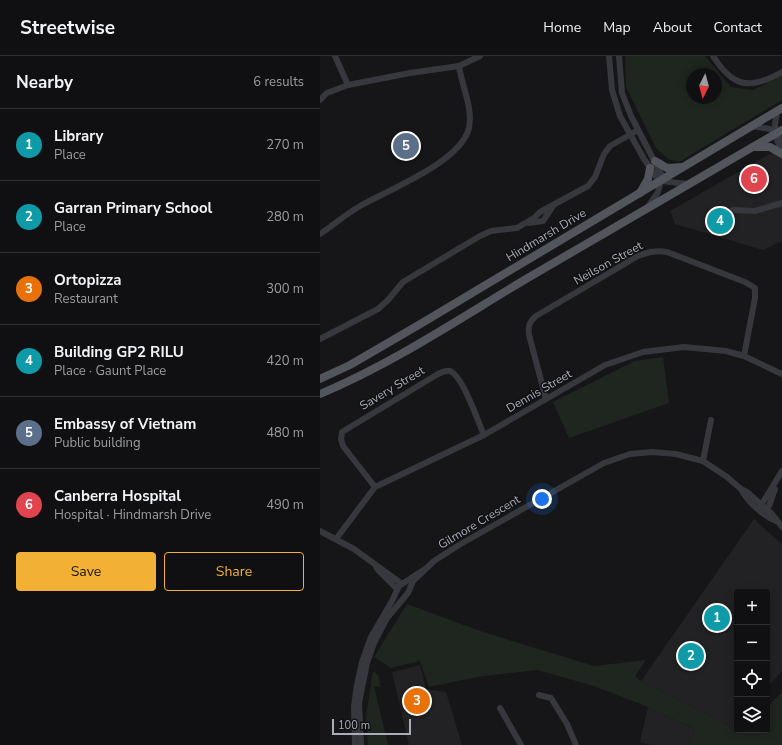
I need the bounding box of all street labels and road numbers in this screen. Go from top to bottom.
street label: Hindmarsh Drive [503,205,589,265]
street label: Neilson Street [571,237,646,289]
street label: Savery Street [357,362,428,414]
street label: Dennis Street [503,365,575,416]
street label: Gilmore Crescent [435,491,524,553]

